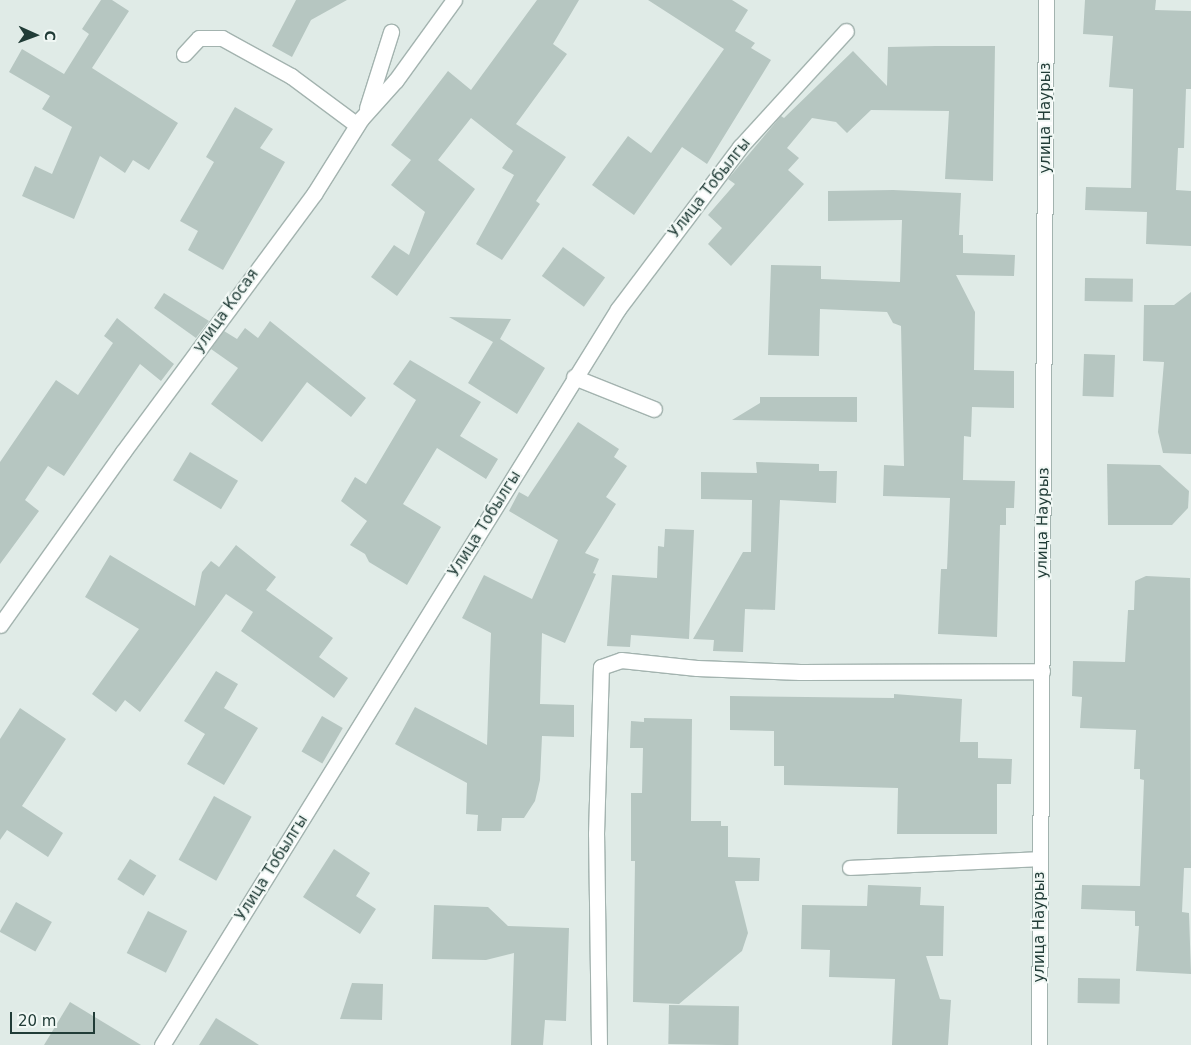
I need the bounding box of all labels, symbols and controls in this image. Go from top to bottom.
north arrow [10,10,60,60]
text: С [42,30,58,41]
street label: улица Наурыз [1037,62,1055,174]
street label: Улица Тобылгы [666,135,754,241]
street label: улица Косая [190,266,262,356]
street label: улица Наурыз [1033,467,1053,579]
street label: Улица Тобылгы [445,468,525,580]
street label: Улица Тобылгы [232,812,312,924]
street label: улица Наурыз [1031,871,1049,983]
scale bar [12,1002,98,1034]
text: 20 m [18,1012,56,1030]

